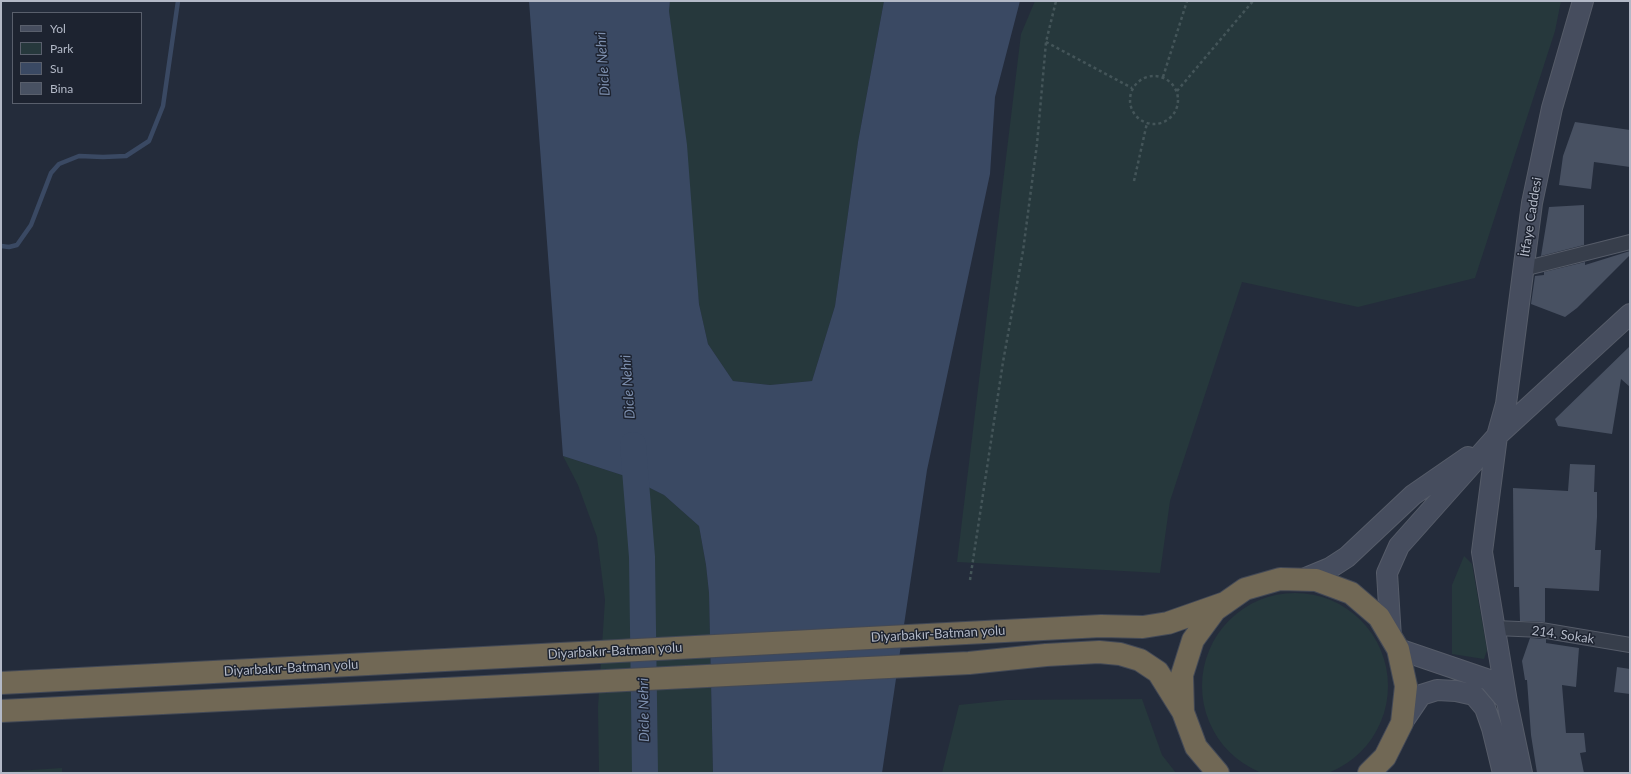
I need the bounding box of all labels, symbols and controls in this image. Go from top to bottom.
legend [12,12,142,104]
text: Yol [50,21,66,36]
water label: Dicle Nehri [592,31,614,97]
text: Park [50,41,73,56]
text: Su [50,61,63,76]
text: Bina [50,81,73,96]
street label: İtfaye Caddesi [1517,176,1545,258]
water label: Dicle Nehri [617,354,639,420]
street label: Diyarbakır-Batman yolu [870,623,1006,645]
street label: 214. Sokak [1531,623,1595,647]
street label: Diyarbakır-Batman yolu [547,640,683,662]
street label: Diyarbakır-Batman yolu [223,657,359,679]
water label: Dicle Nehri [635,678,653,742]

